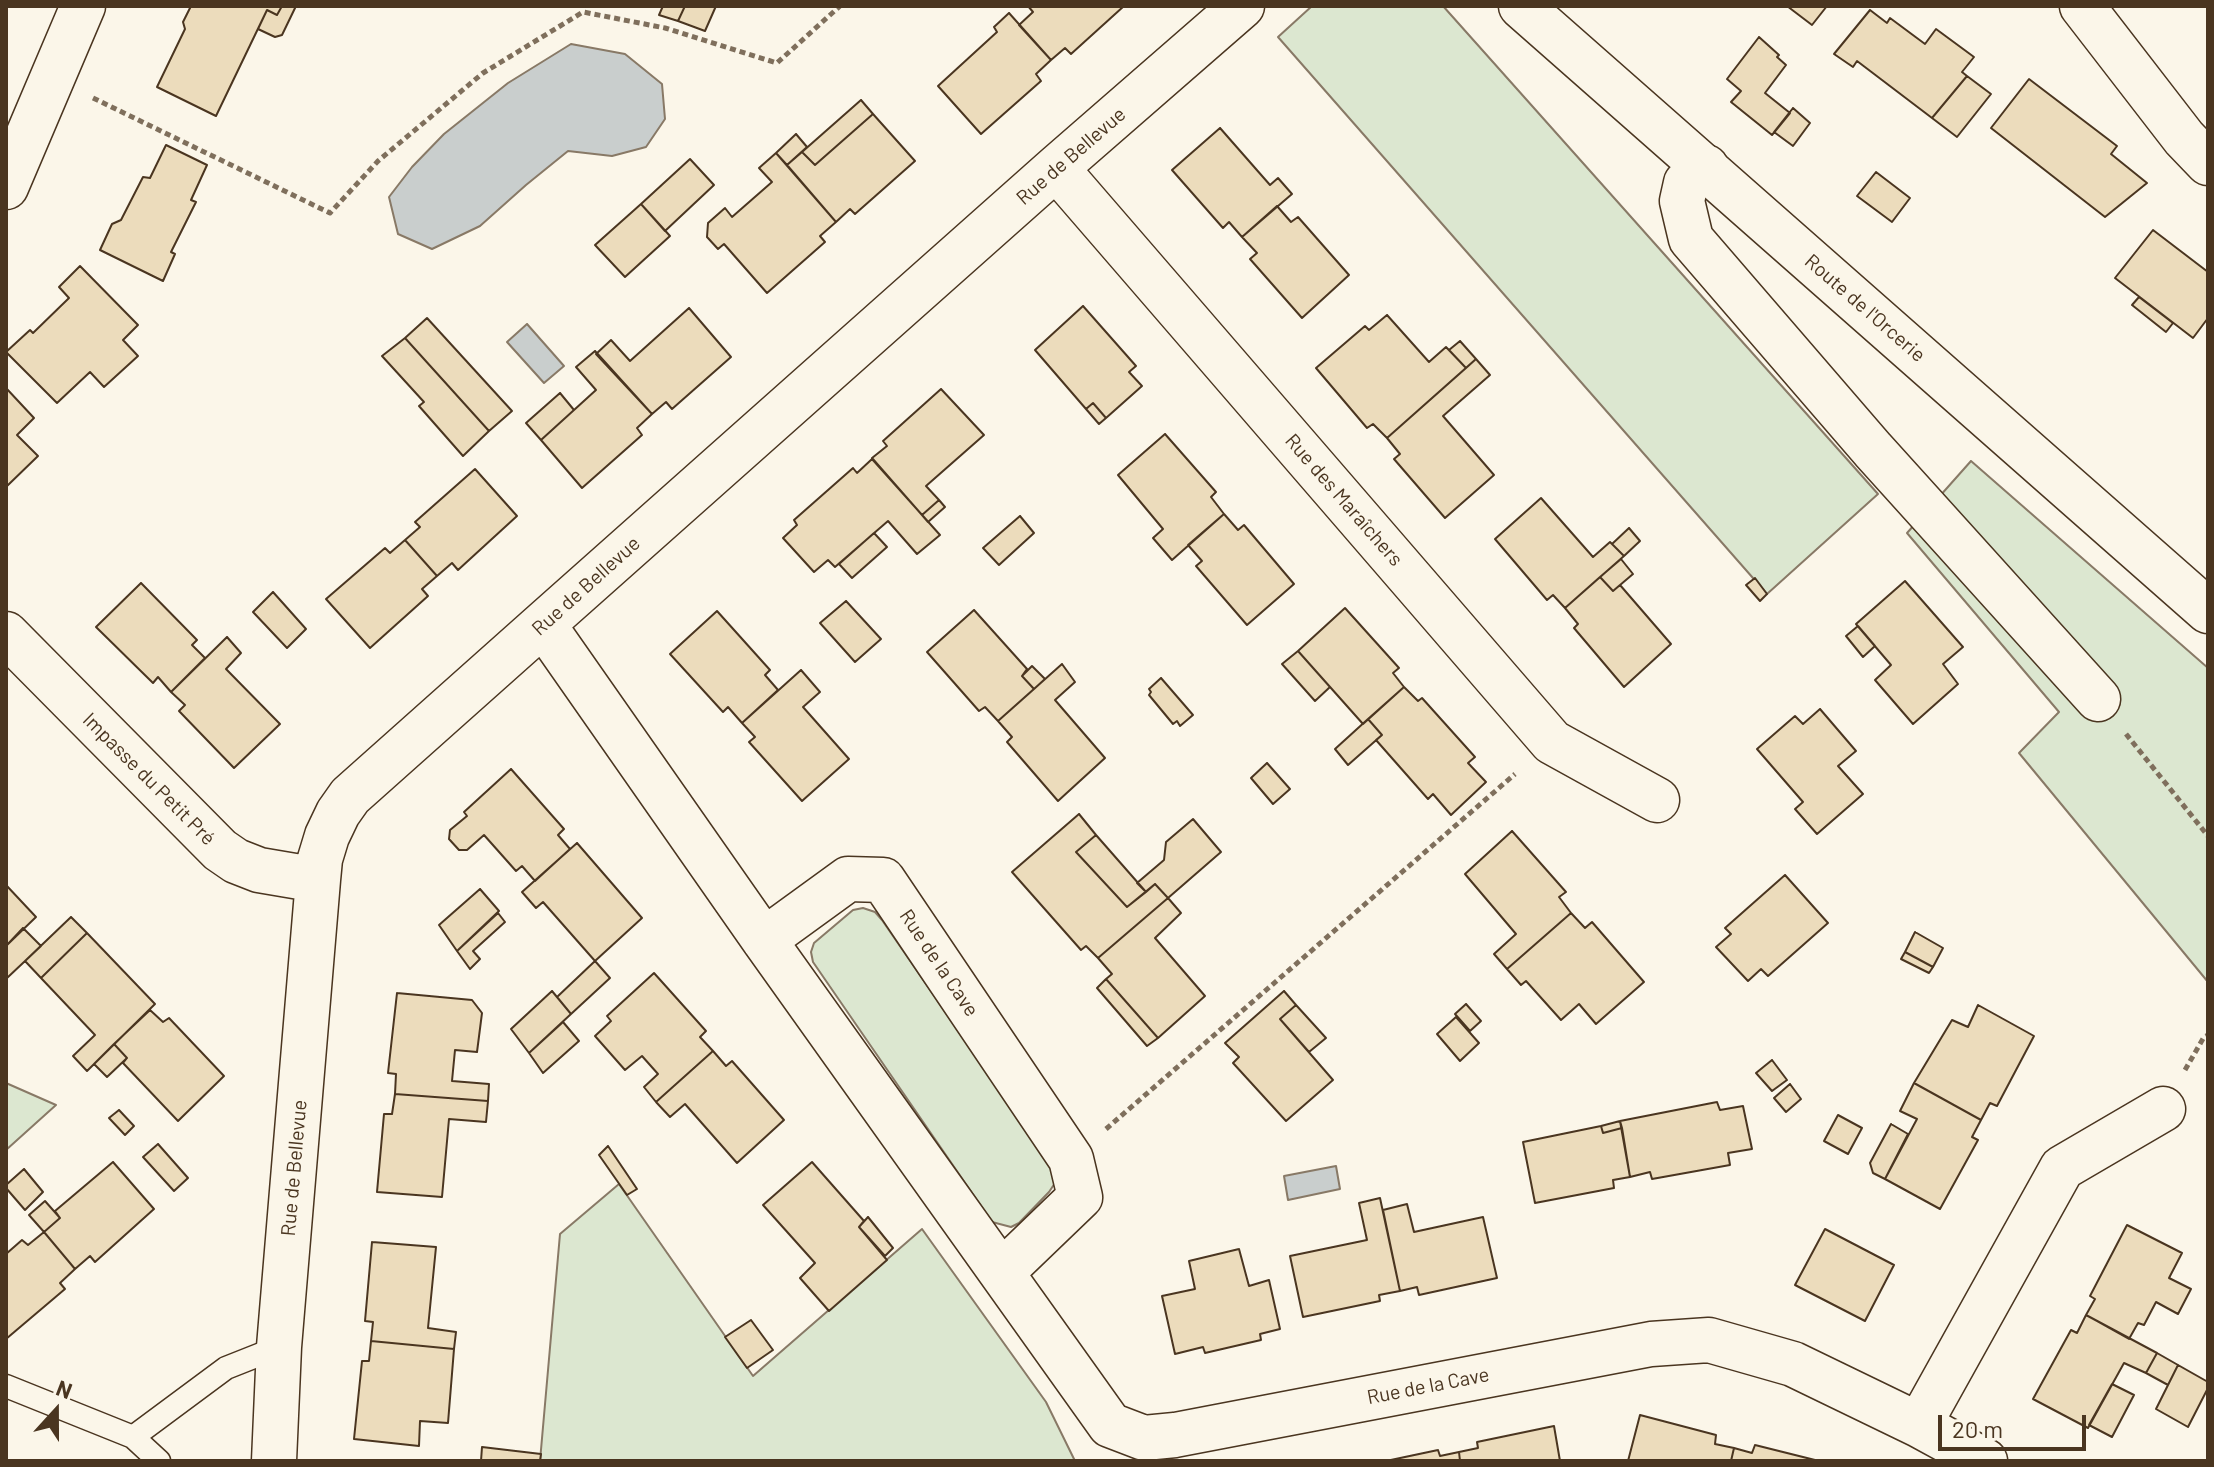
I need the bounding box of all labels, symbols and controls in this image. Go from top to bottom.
street label: Rue de Bellevue [1011,102,1131,210]
street label: Route de l'Orcerie [1800,249,1930,367]
street label: Rue des Maraîchers [1280,429,1408,571]
street label: Rue de Bellevue [527,531,645,641]
street label: Impasse du Petit Pré [78,708,220,850]
street label: Rue de la Cave [894,905,984,1021]
street label: Rue de Bellevue [276,1099,312,1237]
street label: Rue de la Cave [1365,1362,1491,1410]
north arrow [16,1371,96,1451]
text: N [53,1374,76,1403]
scale bar [1942,1399,2090,1449]
text: 20 m [1952,1414,2003,1443]

